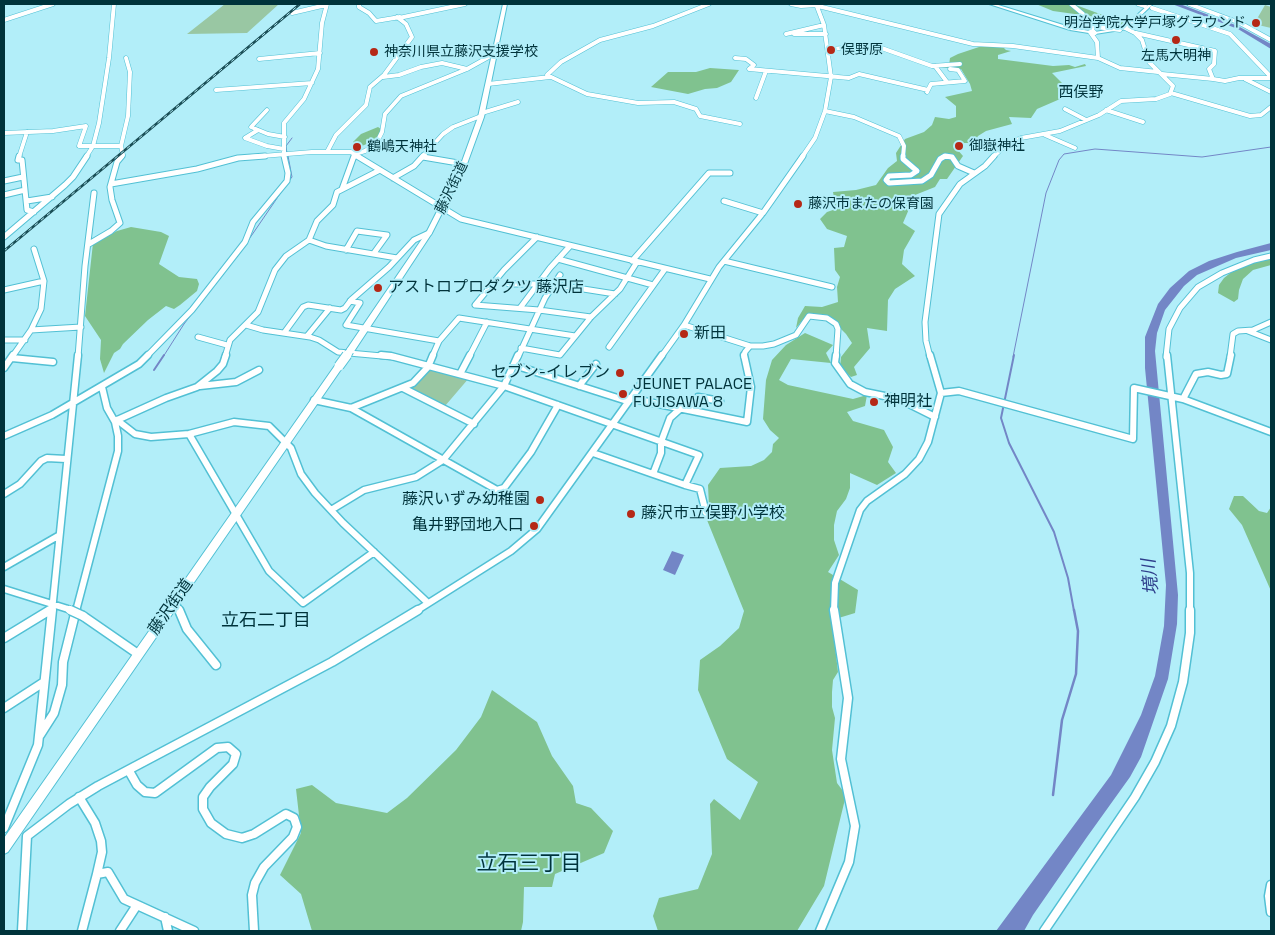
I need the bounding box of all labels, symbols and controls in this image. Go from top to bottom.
place label: 明治学院大学戸塚グラウンド [1064,15,1246,31]
marker: 明治学院大学戸塚グラウンド [1250,17,1262,29]
marker: 左馬大明神 [1170,34,1182,46]
place label: 俣野原 [841,42,883,58]
place label: 神奈川県立藤沢支援学校 [384,44,538,60]
marker: 俣野原 [825,44,837,56]
marker: 神奈川県立藤沢支援学校 [368,46,380,58]
place label: 左馬大明神 [1141,48,1211,64]
district label: 西俣野 [1059,84,1103,102]
place label: 御嶽神社 [969,138,1025,154]
place label: 鶴嶋天神社 [367,139,437,155]
marker: 御嶽神社 [953,140,965,152]
marker: 鶴嶋天神社 [351,141,363,153]
street label: 藤沢街道 [432,159,472,217]
place label: 藤沢市またの保育園 [808,196,934,212]
marker: 藤沢市またの保育園 [792,198,804,210]
place label: アストロプロダクツ 藤沢店 [388,278,584,298]
marker: アストロプロダクツ 藤沢店 [372,282,384,294]
place label: 新田 [694,324,726,344]
marker: 新田 [678,328,690,340]
place label: セブン-イレブン [491,363,610,383]
marker: セブン-イレブン [614,367,626,379]
place label: JEUNET PALACE FUJISAWA 8 [633,375,752,413]
marker: JEUNET PALACE FUJISAWA 8 [617,388,629,400]
place label: 神明社 [884,392,932,412]
marker: 神明社 [868,396,880,408]
place label: 藤沢いずみ幼稚園 [402,490,530,510]
marker: 藤沢いずみ幼稚園 [534,494,546,506]
place label: 藤沢市立俣野小学校 [641,504,785,524]
marker: 藤沢市立俣野小学校 [625,508,637,520]
place label: 亀井野団地入口 [412,516,524,536]
marker: 亀井野団地入口 [528,520,540,532]
water label: 境川 [1139,558,1163,596]
street label: 藤沢街道 [145,575,197,639]
district label: 立石二丁目 [221,610,311,632]
district label: 立石三丁目 [477,851,581,877]

